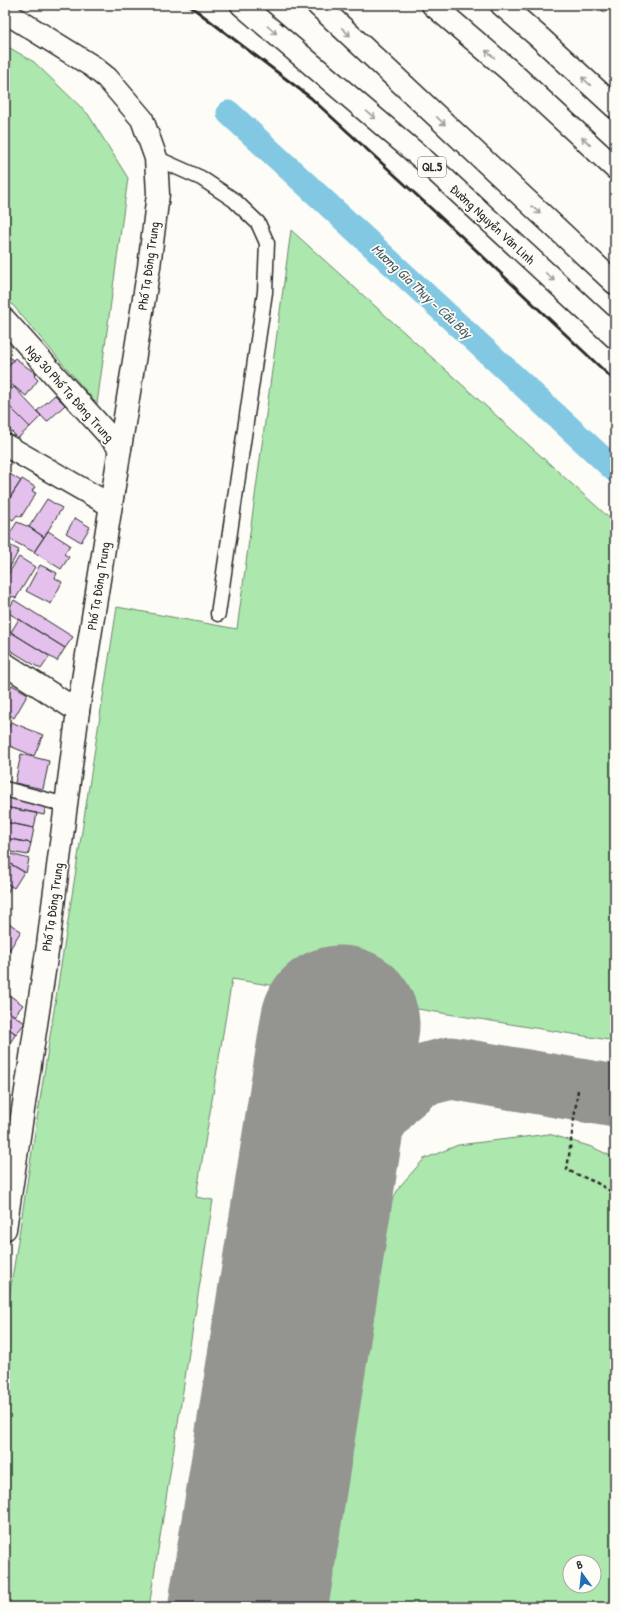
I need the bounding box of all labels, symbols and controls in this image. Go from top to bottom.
one-way arrow [267,26,277,35]
one-way arrow [341,27,351,37]
one-way arrow [485,49,496,58]
one-way arrow [582,77,592,86]
one-way arrow [365,110,376,119]
one-way arrow [435,116,445,125]
one-way arrow [582,137,592,146]
road number: QL.5 [418,157,446,177]
street label: Đường Nguyễn Văn Linh [447,180,540,268]
one-way arrow [531,205,541,214]
street label: Phố Tạ Đông Trung [133,220,163,311]
water label: Mương Gia Thụy – Cầu Bây [367,239,478,344]
one-way arrow [545,272,555,282]
street label: Ngõ 30 Phố Tạ Đông Trung [22,341,119,446]
street label: Phố Tạ Đông Trung [82,540,114,631]
street label: Phố Tạ Đông Trung [37,861,67,952]
north arrow [562,1554,602,1594]
text: B [575,1557,584,1572]

